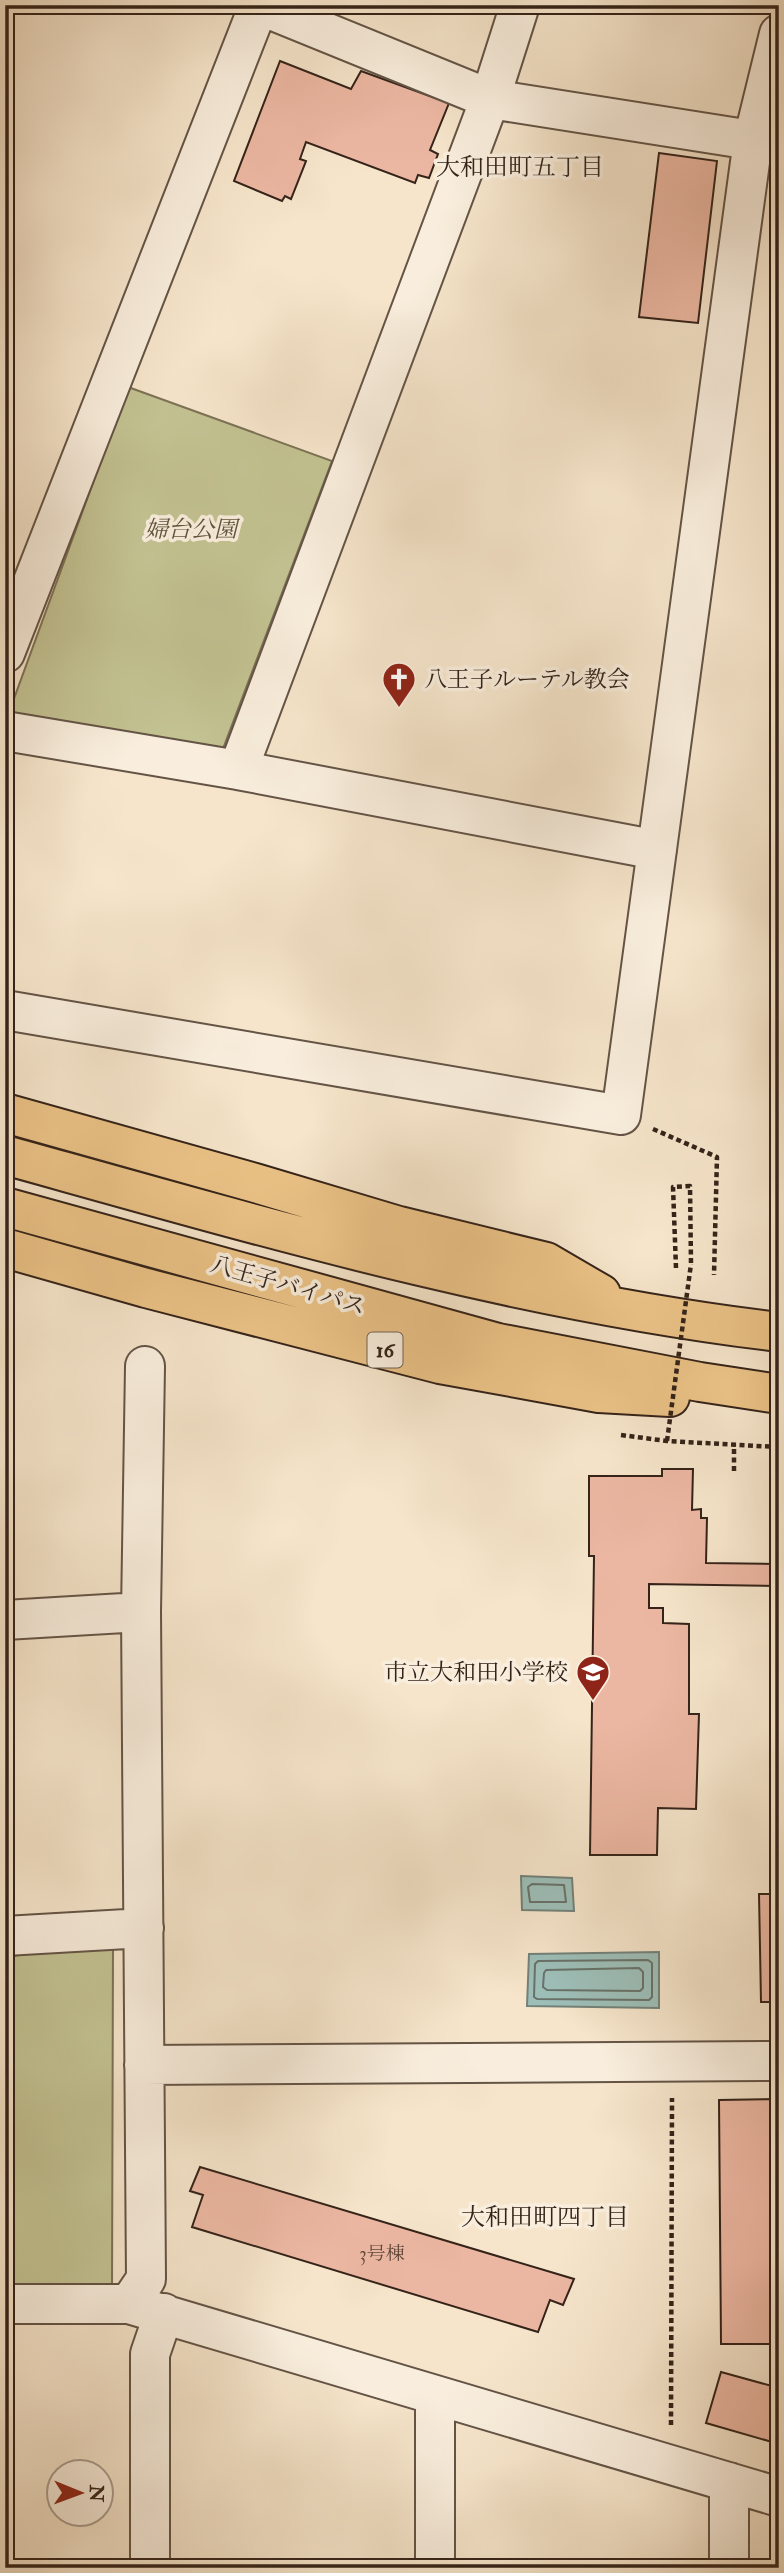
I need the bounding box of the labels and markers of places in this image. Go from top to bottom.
church icon: 八王子ルーテル教会 [380,660,418,709]
place label: 八王子ルーテル教会 [424,665,630,694]
school or university icon: 市立大和田小学校 [574,1653,612,1702]
place label: 市立大和田小学校 [384,1658,568,1687]

